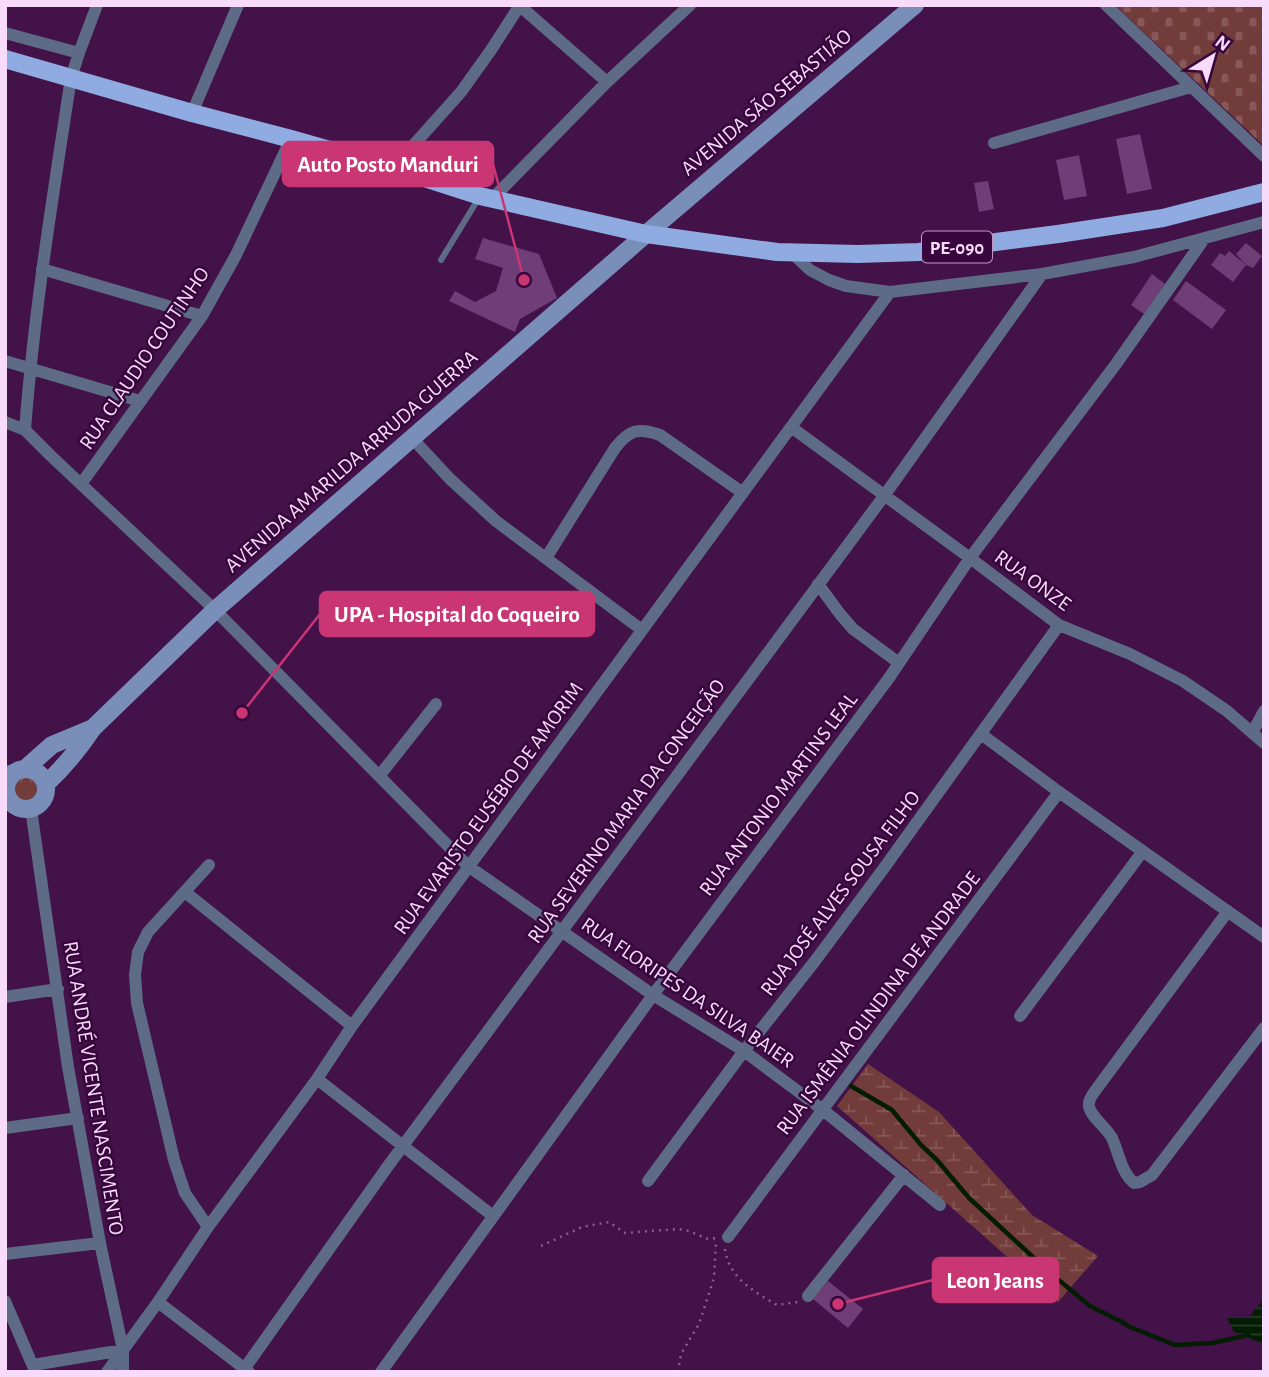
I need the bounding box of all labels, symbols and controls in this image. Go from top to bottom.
north arrow [1178,21,1248,91]
street label: AVENIDA SÃO SEBASTIÃO [676,24,855,180]
text: N [1211,32,1233,55]
callout: Auto Posto Manduri [283,142,493,186]
text: Auto Posto Manduri [297,154,479,177]
road number: PE-090 [922,232,992,262]
street label: RUA CLAUDIO COUTINHO [76,263,213,453]
street label: AVENIDA AMARILDA ARRUDA GUERRA [221,346,481,576]
street label: RUA ONZE [991,546,1075,615]
callout: UPA - Hospital do Coqueiro [320,592,594,636]
text: UPA - Hospital do Coqueiro [334,604,580,627]
street label: RUA SEVERINO MARIA DA CONCEIÇÃO [522,674,729,947]
street label: RUA EVARISTO EUSÉBIO DE AMORIM [388,677,587,938]
street label: RUA ANTONIO MARTINS LEAL [695,689,862,900]
street label: RUA JOSÉ ALVES SOUSA FILHO [755,786,924,1000]
street label: RUA ISMÊNIA OLINDINA DE ANDRADE [771,867,984,1139]
street label: RUA FLORIPES DA SILVA BAIER [578,913,798,1071]
street label: RUA ANDRÉ VICENTE NASCIMENTO [60,939,129,1237]
callout: Leon Jeans [933,1258,1058,1302]
text: Leon Jeans [946,1270,1044,1293]

